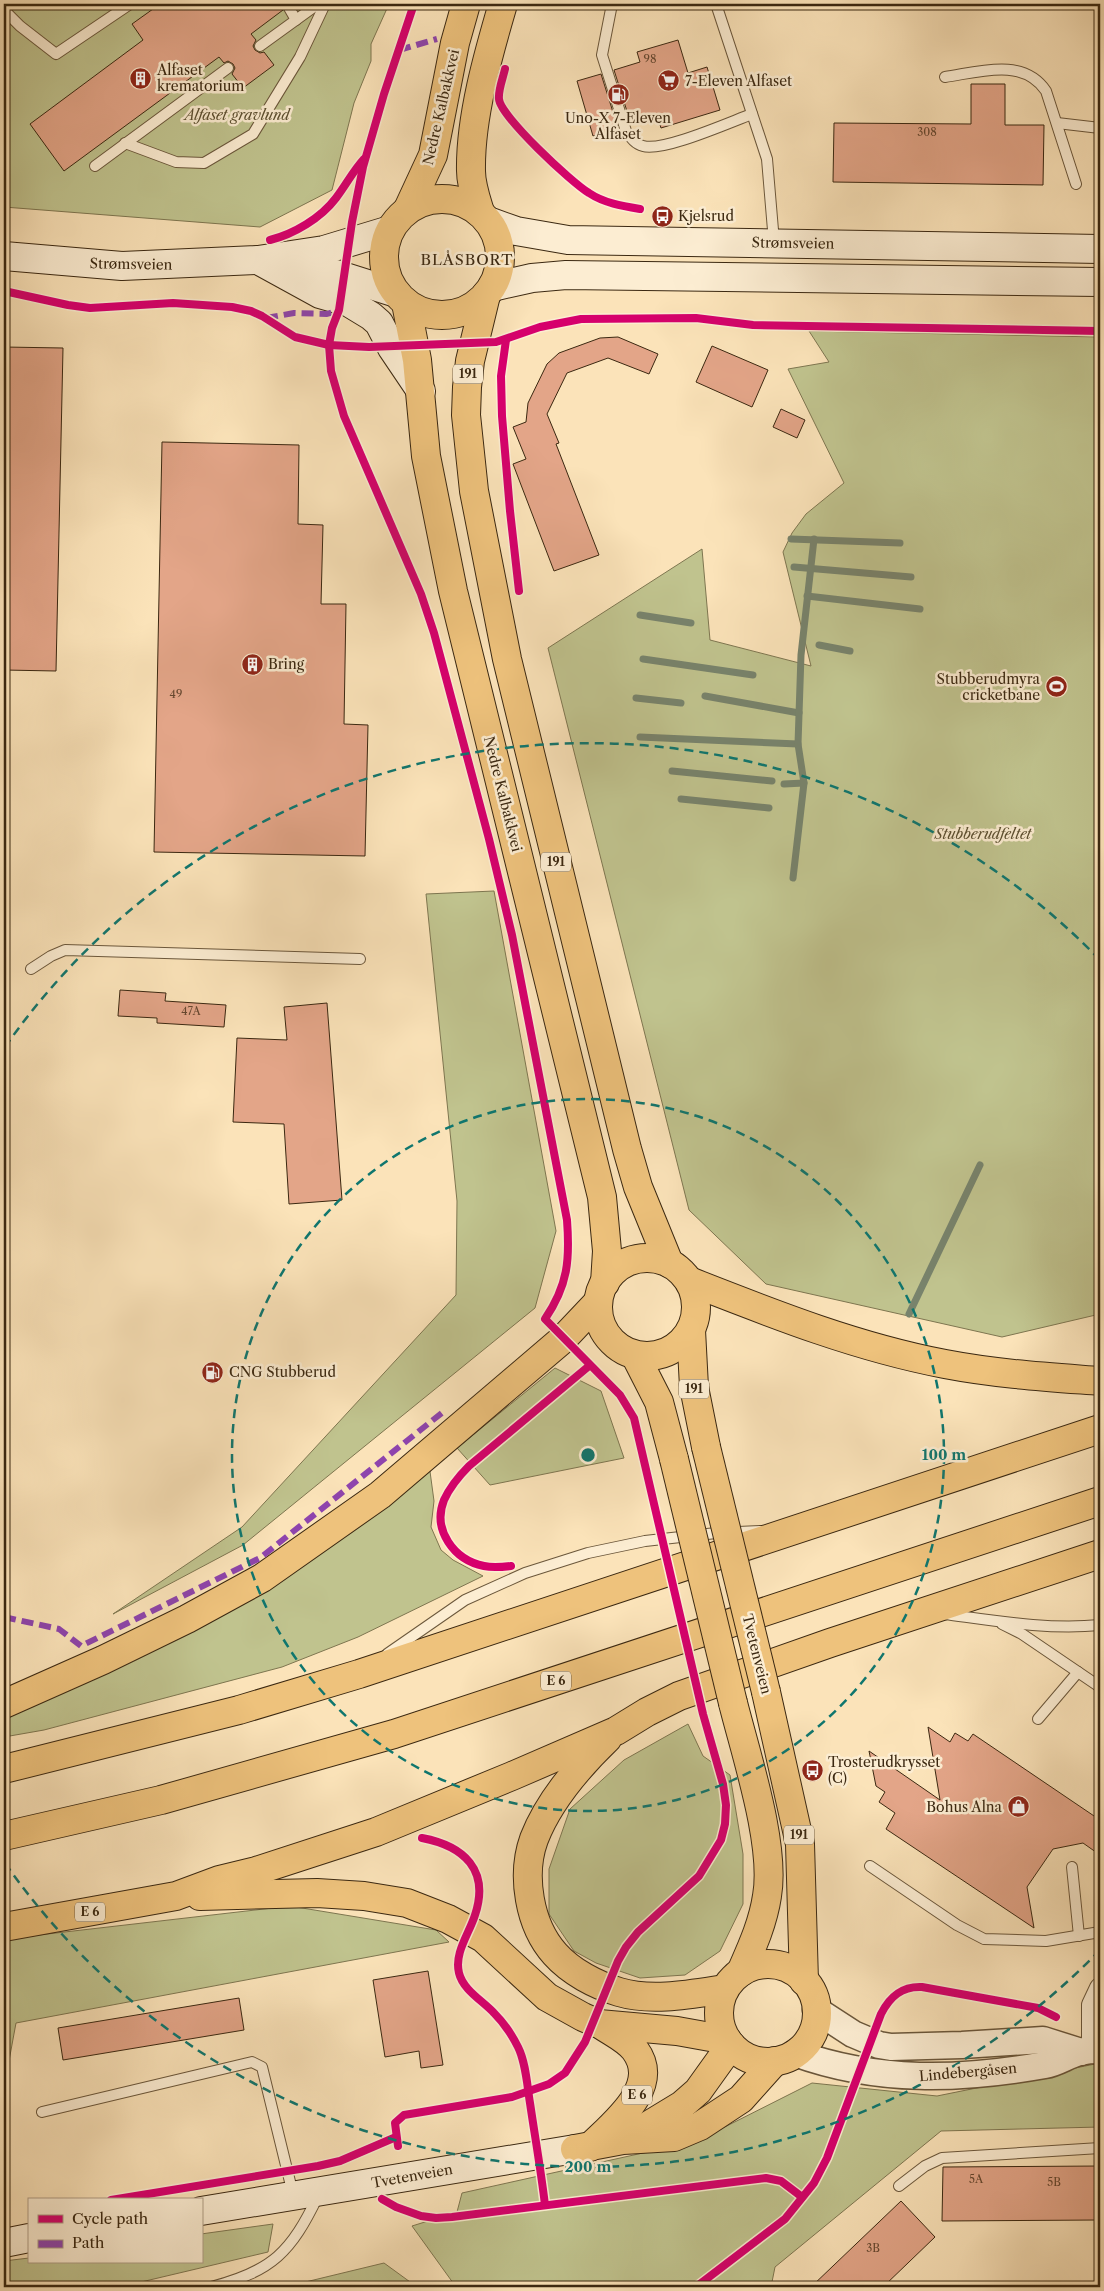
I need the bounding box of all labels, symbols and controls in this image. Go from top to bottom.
street label: Nedre Kalbakkvei [419,47,463,167]
house number: 98 [644,52,656,66]
place label: Alfaset krematorium [156,61,244,95]
building icon: Alfaset krematorium [129,66,153,90]
supermarket icon: 7-Eleven Alfaset [657,69,681,93]
place label: 7-Eleven Alfaset [685,72,792,90]
fuel station icon: Uno-X 7-Eleven Alfaset [606,83,630,107]
park label: Alfaset gravlund [183,106,291,124]
place label: Uno-X 7-Eleven Alfaset [565,109,671,143]
house number: 308 [917,125,937,139]
bus stop icon: Kjelsrud [650,204,674,228]
place label: Kjelsrud [678,207,734,225]
street label: Strømsveien [751,233,835,253]
district label: BLÅSBORT [420,250,514,269]
street label: Strømsveien [89,254,173,274]
road number: 191 [453,364,483,384]
building icon: Bring [240,652,264,676]
place label: Bring [268,655,305,673]
place label: Stubberudmyra cricketbane [937,670,1041,704]
sports icon: Stubberudmyra cricketbane [1044,675,1068,699]
house number: 49 [170,687,182,701]
street label: Nedre Kalbakkvei [480,734,526,854]
park label: Stubberudfeltet [934,825,1032,843]
road number: 191 [541,852,571,872]
house number: 47A [181,1004,202,1018]
fuel station icon: CNG Stubberud [201,1360,225,1384]
place label: CNG Stubberud [229,1363,336,1381]
road number: 191 [679,1380,709,1398]
text: 100 m [922,1445,966,1464]
centre of rings [579,1446,597,1464]
street label: Tvetenveien [738,1612,776,1696]
road number: E 6 [541,1672,571,1690]
place label: Trosterudkrysset (C) [828,1753,940,1787]
bus stop icon: Trosterudkrysset (C) [800,1758,824,1782]
shop icon: Bohus Alna [1006,1795,1030,1819]
place label: Bohus Alna [926,1798,1003,1816]
road number: 191 [784,1826,814,1844]
road number: E 6 [75,1902,105,1921]
street label: Lindebergåsen [918,2059,1018,2085]
road number: E 6 [622,2086,652,2104]
text: 200 m [565,2157,611,2176]
street label: Tvetenveien [370,2160,454,2192]
house number: 5A [969,2172,984,2186]
house number: 5B [1047,2175,1061,2189]
legend [28,2198,202,2264]
text: Cycle path [72,2209,149,2228]
text: Path [72,2233,105,2252]
house number: 3B [866,2241,880,2255]

